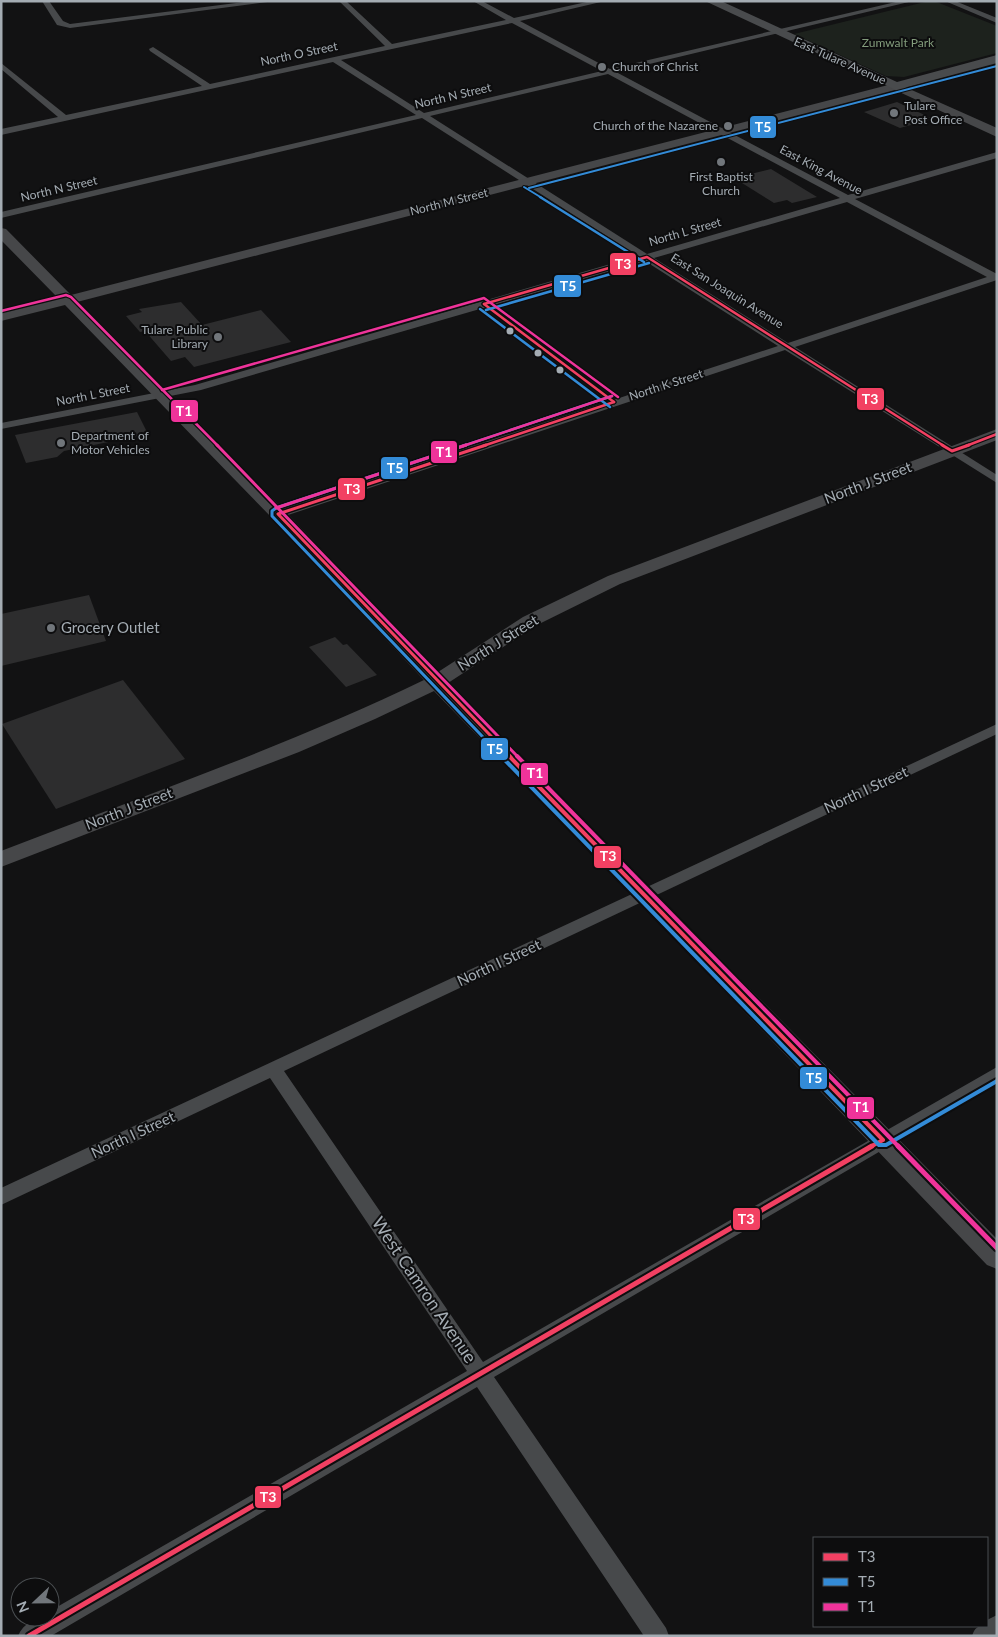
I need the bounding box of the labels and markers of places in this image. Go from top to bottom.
place label: Church of Christ [612,59,699,74]
marker: Church of Christ [596,61,608,73]
place label: Tulare Post Office [904,98,962,127]
marker: Tulare Post Office [888,107,900,119]
place label: Church of the Nazarene [593,118,718,133]
marker: Church of the Nazarene [722,120,734,132]
marker: First Baptist Church [715,156,727,168]
place label: First Baptist Church [689,169,754,198]
place label: Tulare Public Library [141,322,209,351]
unlabelled marker [505,326,515,336]
marker: Tulare Public Library [212,331,224,343]
unlabelled marker [533,348,543,358]
unlabelled marker [555,365,565,375]
place label: Department of Motor Vehicles [71,428,150,457]
marker: Department of Motor Vehicles [55,437,67,449]
place label: Grocery Outlet [61,618,160,636]
marker: Grocery Outlet [45,622,57,634]

